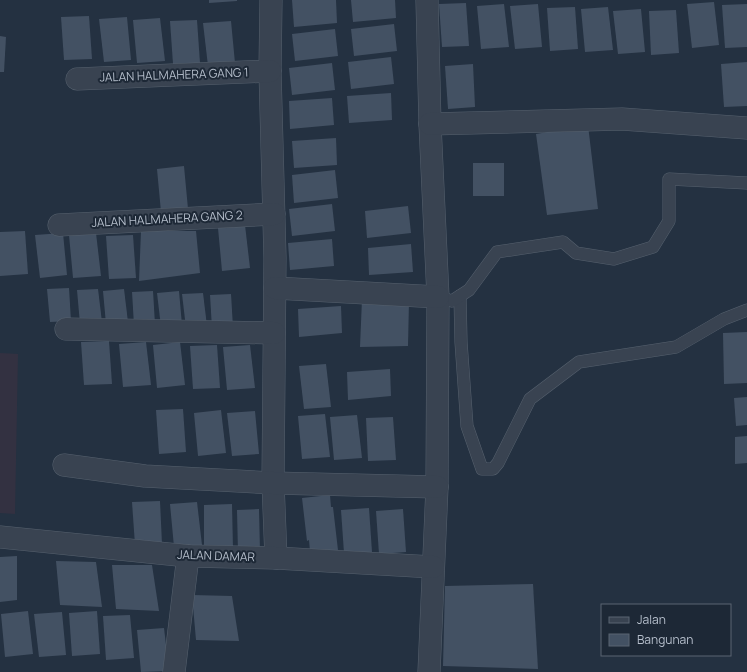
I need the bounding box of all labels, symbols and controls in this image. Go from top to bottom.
street label: JALAN HALMAHERA GANG 1 [99,63,249,86]
street label: JALAN HALMAHERA GANG 2 [91,206,243,231]
street label: JALAN DAMAR [177,546,256,565]
legend [601,604,731,656]
text: Jalan [637,611,666,628]
text: Bangunan [637,631,693,648]

